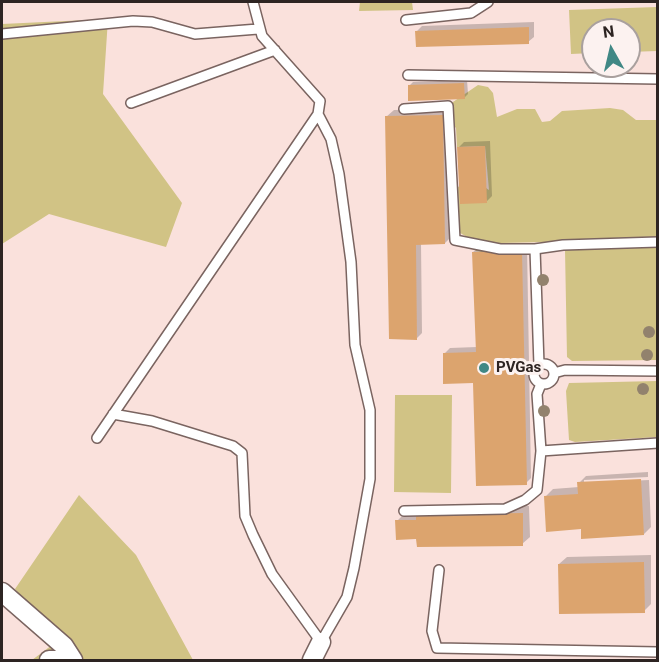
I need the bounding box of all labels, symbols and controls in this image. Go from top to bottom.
north arrow [581,18,641,78]
text: N [602,21,616,42]
place label: PVGas [496,359,541,377]
marker: PVGas [477,361,491,375]

